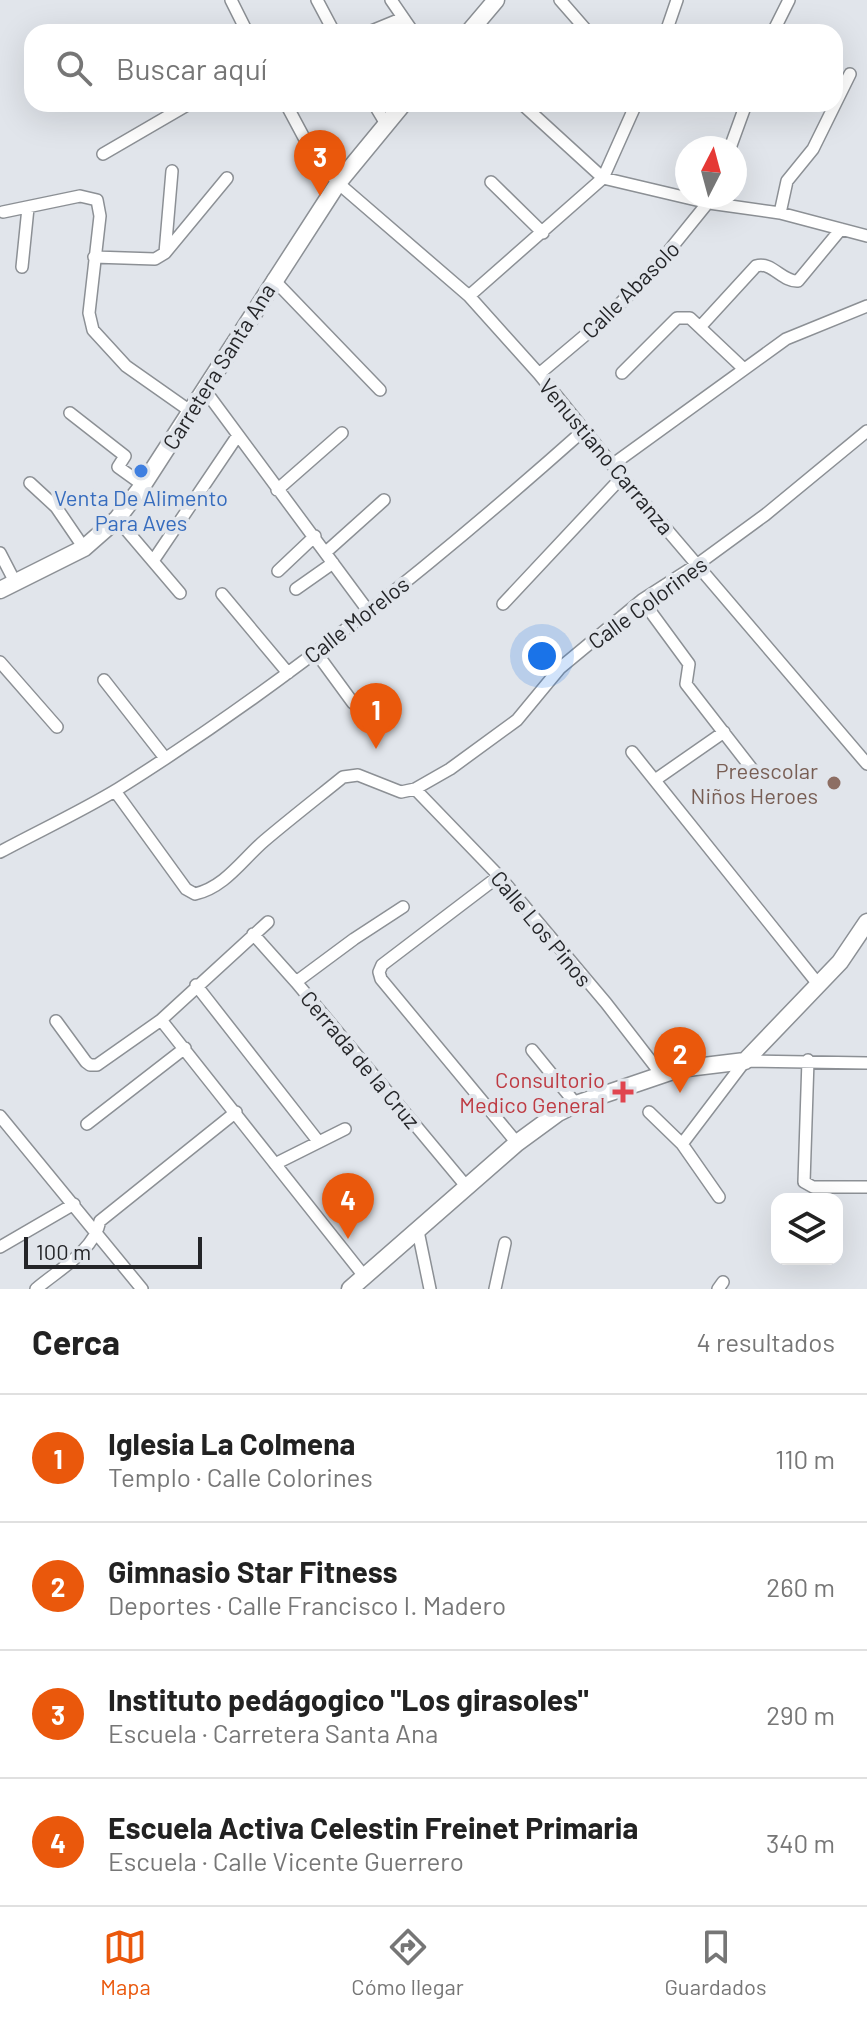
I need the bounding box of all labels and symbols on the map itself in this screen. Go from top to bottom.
pin: 3 [294,130,346,196]
north arrow [675,136,747,208]
street label: Calle Abasolo [576,235,684,343]
street label: Carretera Santa Ana [156,278,280,454]
street label: Venustiano Carranza [534,373,680,539]
marker: Venta De Alimento Para Aves [132,462,150,480]
place label: Venta De Alimento Para Aves [54,484,228,535]
street label: Calle Colorines [583,550,711,654]
street label: Calle Morelos [298,570,414,668]
your location [522,636,562,676]
pin: 1 [350,683,402,749]
place label: Preescolar Niños Heroes [691,757,818,808]
marker: Preescolar Niños Heroes [825,774,843,792]
street label: Calle Los Pinos [486,865,598,991]
street label: Cerrada de la Cruz [296,985,426,1133]
pin: 2 [654,1027,706,1093]
place label: Consultorio Medico General [459,1066,605,1117]
marker: Consultorio Medico General [612,1081,634,1103]
pin: 4 [322,1173,374,1239]
scale bar [24,1233,202,1269]

